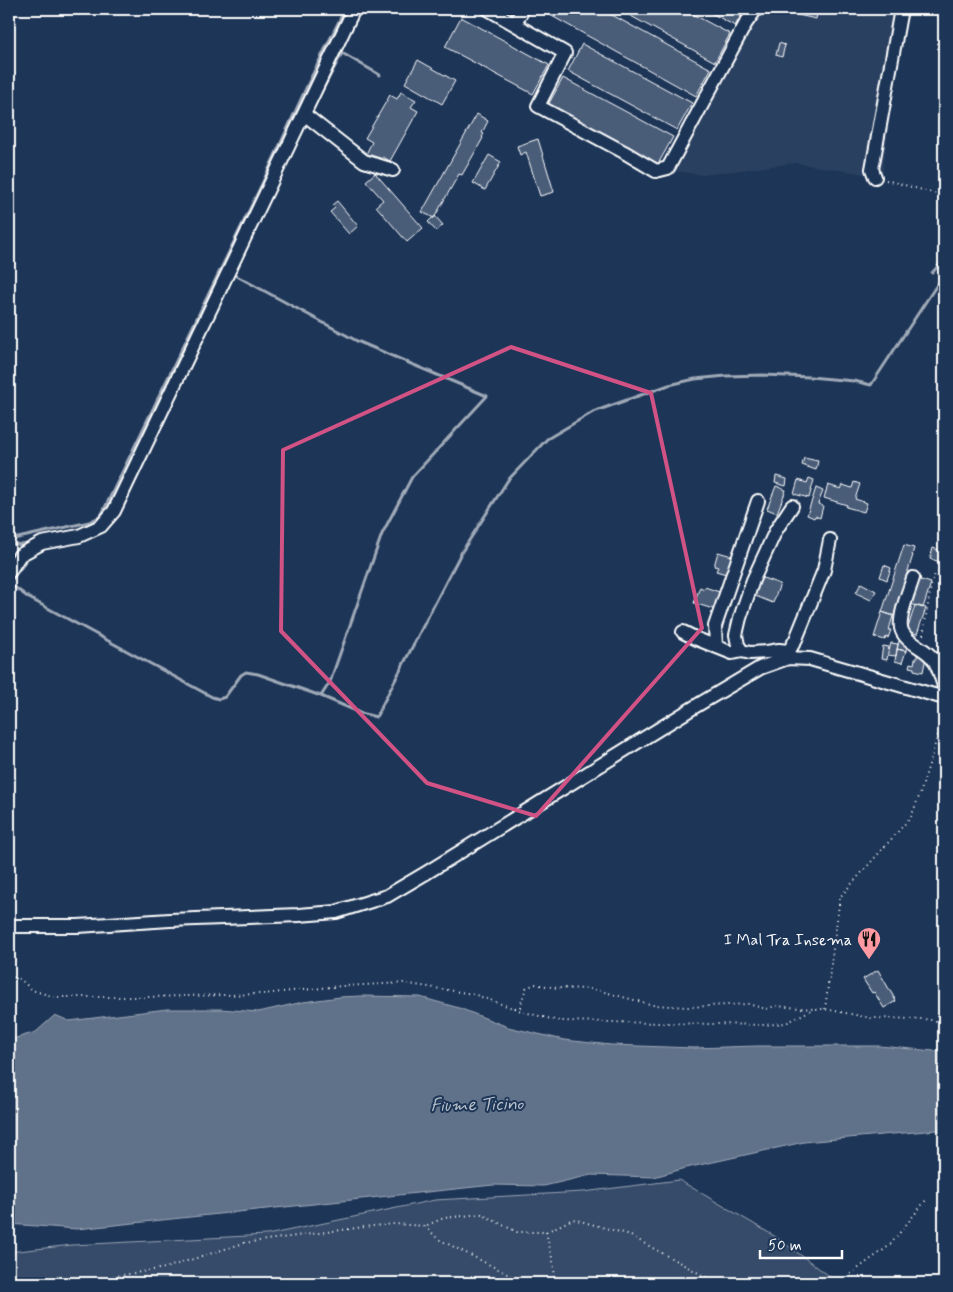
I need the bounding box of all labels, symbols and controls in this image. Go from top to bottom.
restaurant icon: I Mal Tra Insema [856,926,882,960]
place label: I Mal Tra Insema [724,930,852,951]
water label: Fiume Ticino [430,1092,525,1118]
scale bar [760,1227,843,1259]
text: 50 m [768,1236,802,1256]

